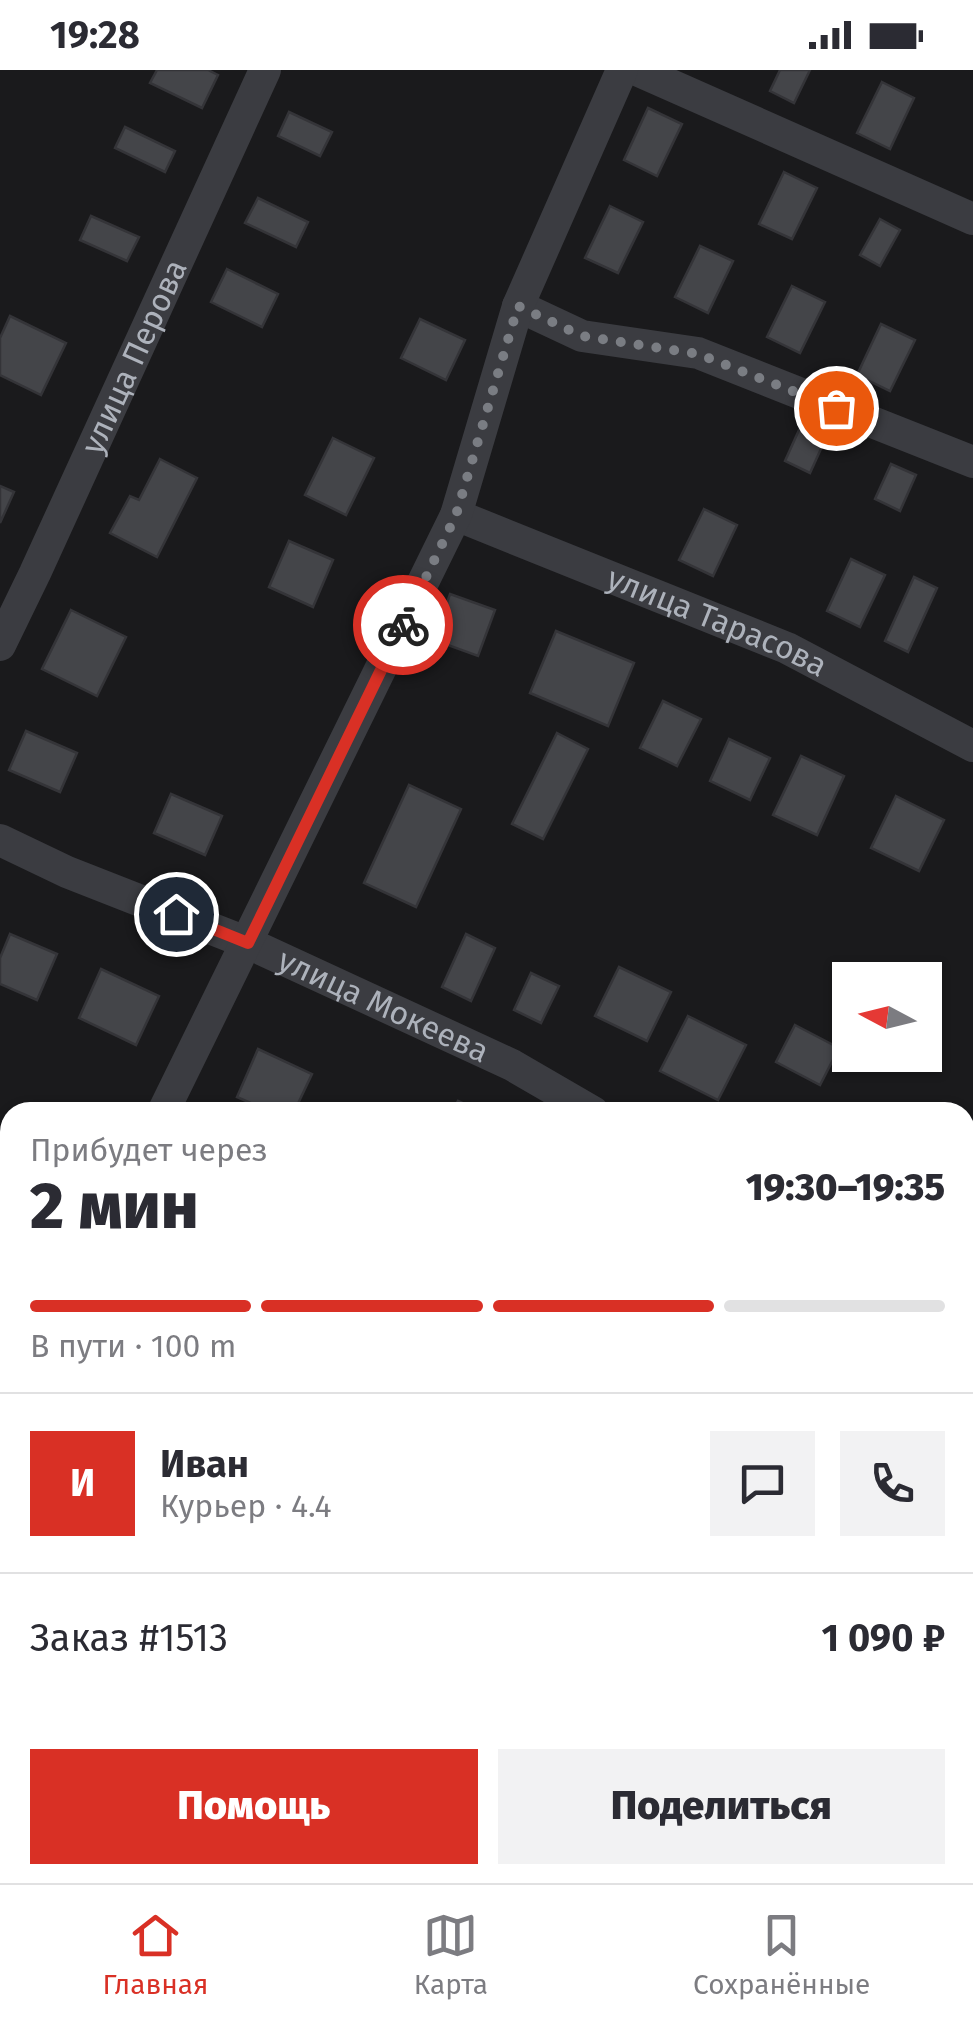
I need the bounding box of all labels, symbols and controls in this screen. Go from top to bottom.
text: 19:28 [50,12,140,58]
street label: улица Перова [73,253,195,460]
pin [794,366,879,451]
icon: bag [809,381,864,436]
street label: улица Тарасова [602,559,834,685]
courier [353,575,453,675]
icon: bike [376,598,431,653]
pin [134,872,219,957]
icon: home [149,887,204,942]
street label: улица Мокеева [272,941,495,1071]
north arrow [832,962,942,1072]
map controls [832,962,942,1072]
text: Прибудет через [30,1131,268,1169]
text: 19:30–19:35 [746,1164,945,1210]
text: 2 мин [30,1167,199,1245]
text: В пути · 100 m [30,1327,236,1365]
button: chat [710,1431,815,1536]
button: phone [840,1431,945,1536]
text: Иван [160,1441,249,1487]
text: И [70,1460,95,1506]
text: Курьер · 4.4 [160,1487,332,1525]
text: Заказ #1513 [30,1615,228,1661]
text: 1 090 ₽ [821,1615,945,1661]
button: Помощь [30,1749,478,1864]
button: Поделиться [498,1749,945,1864]
tab: Главная [103,1908,208,2001]
tab: Карта [414,1908,488,2001]
tab: Сохранённые [693,1908,870,2001]

